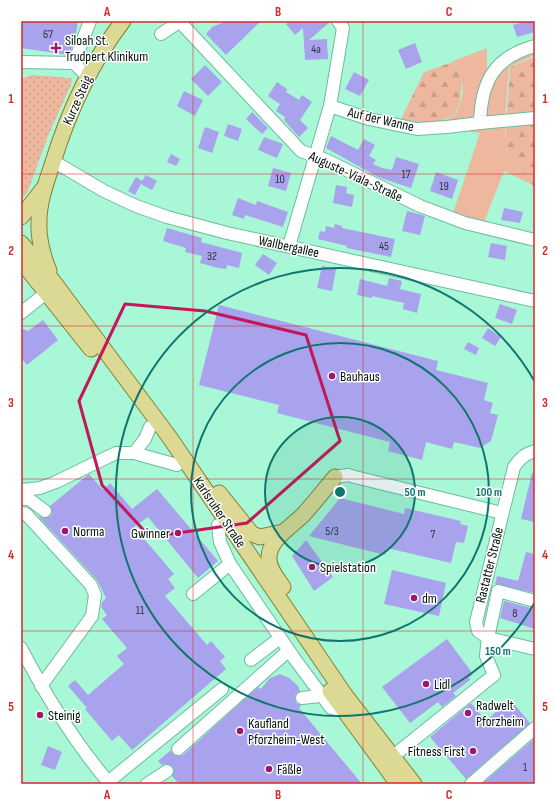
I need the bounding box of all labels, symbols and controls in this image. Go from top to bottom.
text: A [103,4,111,20]
text: B [275,4,281,20]
text: C [446,4,453,20]
house number: 67 [43,27,53,42]
place label: Siloah St. Trudpert Klinikum [65,32,148,65]
marker: Siloah St. Trudpert Klinikum [50,42,62,54]
house number: 4a [311,42,321,57]
street label: Kurze Steig [59,72,96,128]
text: 1 [8,91,14,107]
text: 1 [542,91,548,107]
street label: Auf der Wanne [345,103,416,135]
street label: Auguste-Viala-Straße [305,147,405,206]
house number: 17 [402,167,411,182]
house number: 10 [275,172,285,187]
house number: 19 [439,179,449,194]
street label: Wallbergallee [257,232,321,261]
house number: 45 [379,239,389,254]
text: 2 [8,243,14,259]
text: 2 [542,243,548,259]
house number: 32 [207,249,217,264]
place label: Bauhaus [340,368,380,385]
marker: Bauhaus [327,371,337,381]
text: 3 [8,395,14,411]
text: 3 [542,395,548,411]
street label: Karlsruher Straße [190,474,250,551]
centre of rings [333,485,347,499]
text: 50 m [405,485,425,500]
text: 100 m [476,485,502,500]
place label: Norma [73,523,104,540]
house number: 5/3 [325,524,339,539]
place label: Gwinner [131,525,170,542]
street label: Rastatter Straße [472,525,507,605]
marker: Norma [60,526,70,536]
house number: 7 [431,527,436,542]
marker: Gwinner [173,528,183,538]
text: 4 [8,547,14,563]
text: 4 [542,547,548,563]
place label: Spielstation [320,559,376,576]
marker: Spielstation [307,562,317,572]
place label: dm [422,590,437,607]
marker: dm [409,593,419,603]
house number: 11 [136,603,145,618]
house number: 8 [512,606,518,621]
text: 150 m [485,644,511,659]
place label: Lidl [434,676,450,693]
marker: Lidl [421,679,431,689]
place label: Radwelt Pforzheim [476,697,524,730]
text: 5 [8,699,14,715]
text: 5 [542,699,548,715]
place label: Steinig [48,707,81,724]
marker: Radwelt Pforzheim [463,708,473,718]
marker: Steinig [35,710,45,720]
place label: Kaufland Pforzheim-West [248,715,324,748]
marker: Kaufland Pforzheim-West [235,726,245,736]
place label: Fitness First [408,743,465,760]
marker: Fitness First [468,746,478,756]
house number: 1 [523,760,528,775]
place label: Fäßle [277,761,302,778]
marker: Fäßle [264,764,274,774]
text: A [103,787,111,803]
text: B [275,787,281,803]
text: C [446,787,453,803]

